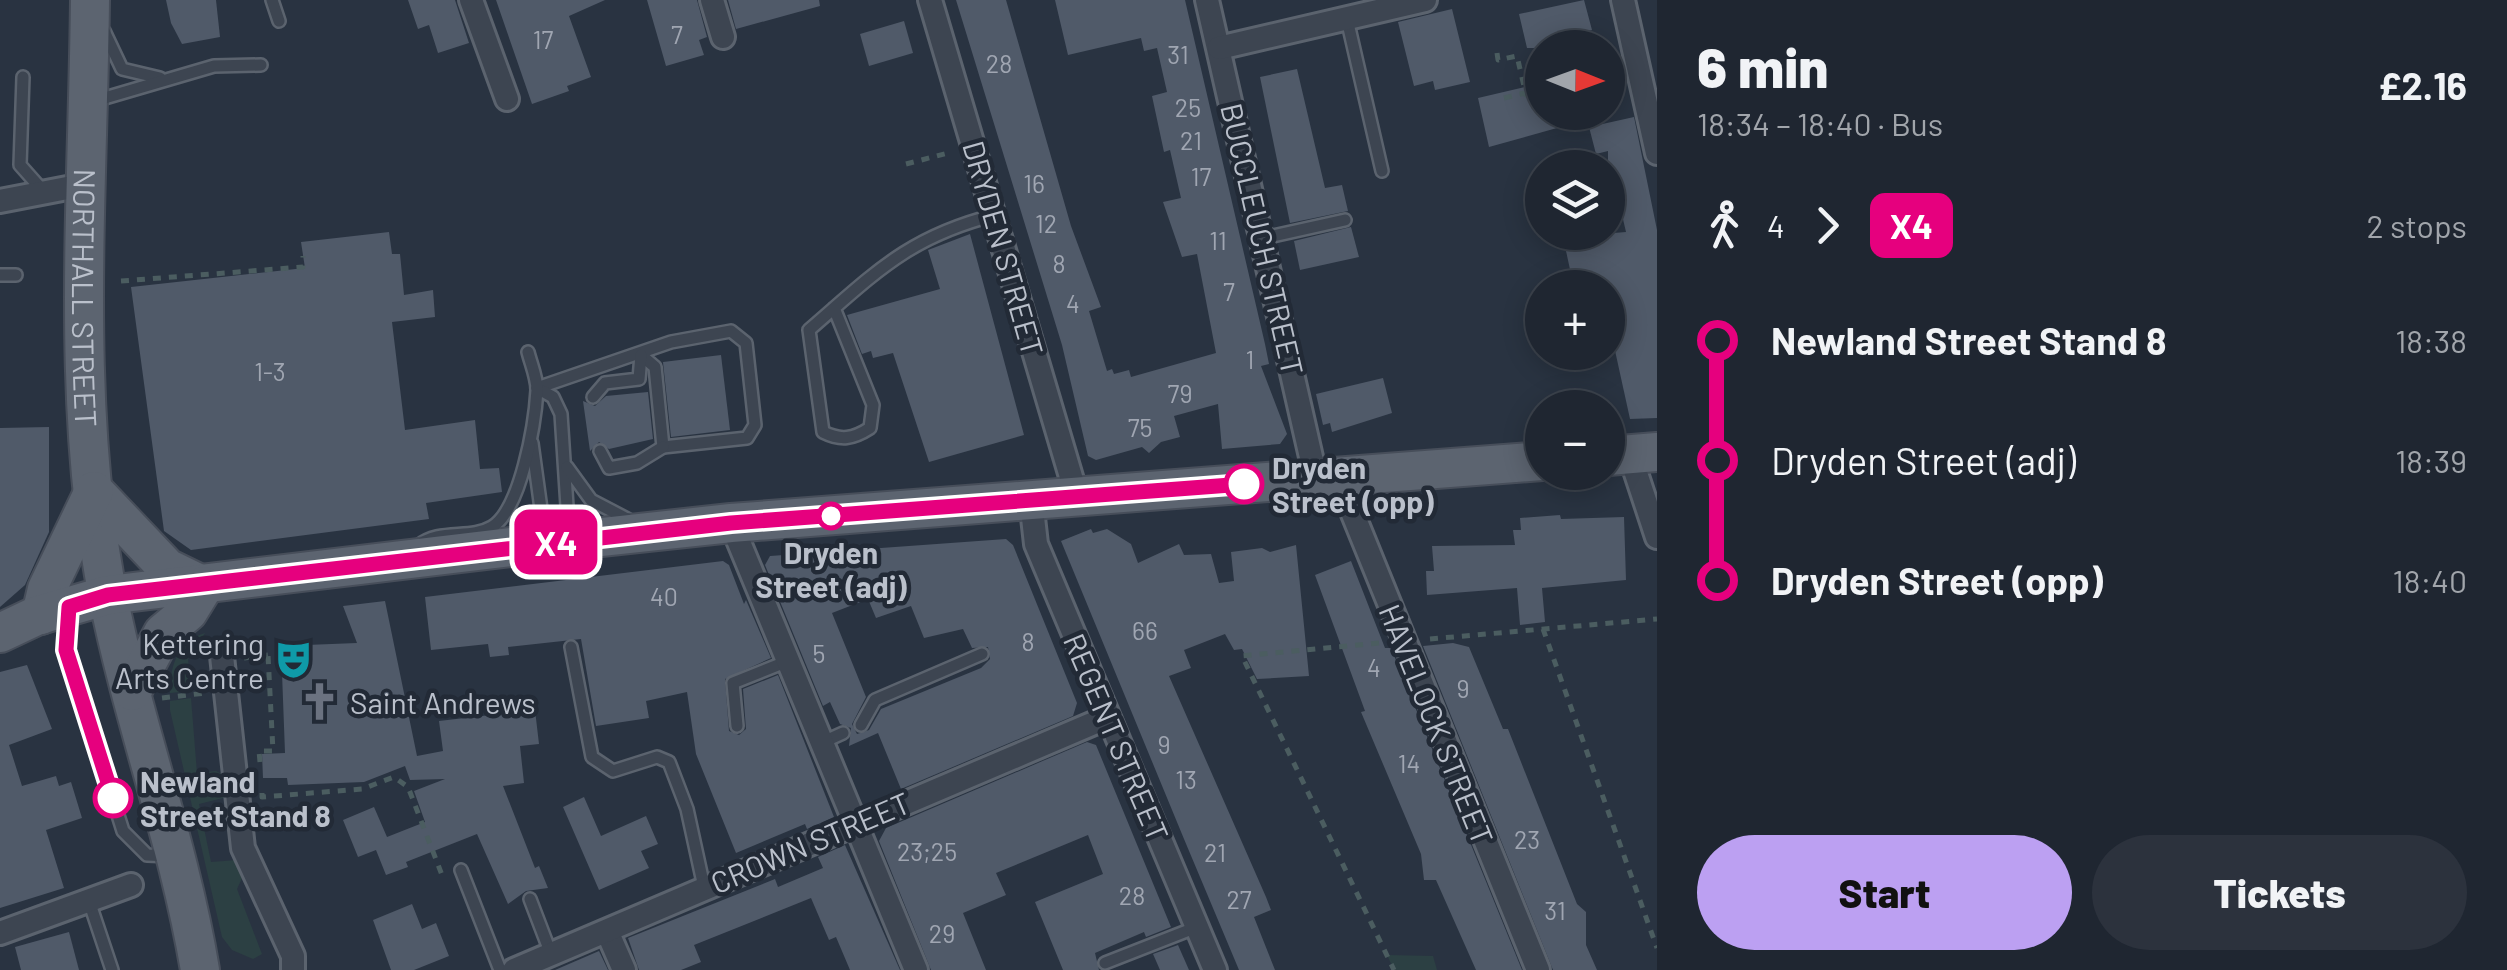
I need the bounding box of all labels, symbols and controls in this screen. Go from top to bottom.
house number: 7 [671,19,683,49]
house number: 17 [533,24,553,54]
north arrow [1525,30,1625,130]
map controls [1525,30,1625,490]
text: 6 min [1697,33,1828,99]
house number: 31 [1167,39,1189,69]
house number: 28 [986,48,1012,78]
text: £2.16 [2378,62,2467,108]
house number: 25 [1175,92,1201,122]
street label: BUCCLEUCH STREET [1214,100,1312,378]
text: 18:34 – 18:40 · Bus [1697,104,1943,142]
house number: 21 [1180,125,1202,155]
street label: DRYDEN STREET [956,136,1052,360]
button: layers [1525,150,1625,250]
house number: 17 [1191,161,1211,191]
street label: NORTHALL STREET [66,168,105,428]
house number: 16 [1023,168,1045,198]
icon: walk [1697,198,1752,253]
icon: forward [1800,198,1855,253]
text: X4 [1890,204,1933,246]
text: 4 [1767,206,1785,244]
text: 2 stops [2366,206,2467,244]
house number: 12 [1035,208,1057,238]
house number: 11 [1209,225,1227,255]
house number: 8 [1052,248,1066,278]
button: + [1525,270,1625,370]
house number: 7 [1223,276,1235,306]
house number: 4 [1066,288,1080,318]
text: Newland Street Stand 8 [1771,317,2167,363]
text: 18:38 [2395,321,2467,359]
house number: 1 [1246,344,1254,374]
house number: 1-3 [254,356,286,386]
house number: 79 [1168,378,1192,408]
button: − [1525,390,1625,490]
house number: 75 [1128,412,1152,442]
text: Dryden Street (adj) [1771,437,2076,483]
text: 18:39 [2395,441,2467,479]
place label: Dryden Street (opp) [1272,449,1434,519]
marker: Dryden Street (opp) [1225,465,1263,503]
marker: Dryden Street (adj) [818,503,844,529]
line badge: X4 [511,510,601,574]
text: X4 [534,521,578,563]
place label: Dryden Street (adj) [755,534,907,604]
text: Dryden Street (opp) [1771,557,2103,603]
text: 18:40 [2393,561,2467,599]
house number: 40 [650,581,678,611]
street label: HAVELOCK STREET [1372,599,1502,849]
house number: 66 [1132,615,1158,645]
place label: Kettering Arts Centre [115,625,264,695]
house number: 8 [1021,626,1035,656]
street label: REGENT STREET [1057,628,1177,846]
house number: 5 [813,638,825,668]
theatre icon: Kettering Arts Centre [273,639,315,681]
house number: 4 [1367,652,1381,682]
house number: 9 [1456,673,1470,703]
church icon: Saint Andrews [299,681,341,723]
place label: Saint Andrews [350,684,536,720]
house number: 9 [1157,729,1171,759]
house number: 14 [1398,748,1420,778]
place label: Newland Street Stand 8 [140,763,331,833]
house number: 13 [1175,764,1197,794]
marker: Newland Street Stand 8 [94,779,132,817]
street label: CROWN STREET [705,784,915,900]
house number: 23 [1514,824,1540,854]
button: Start [1697,835,2072,950]
button: Tickets [2092,835,2467,950]
house number: 23;25 [897,836,957,866]
house number: 21 [1204,837,1226,867]
house number: 28 [1119,880,1145,910]
house number: 27 [1226,884,1252,914]
house number: 31 [1544,895,1566,925]
house number: 29 [929,918,955,948]

